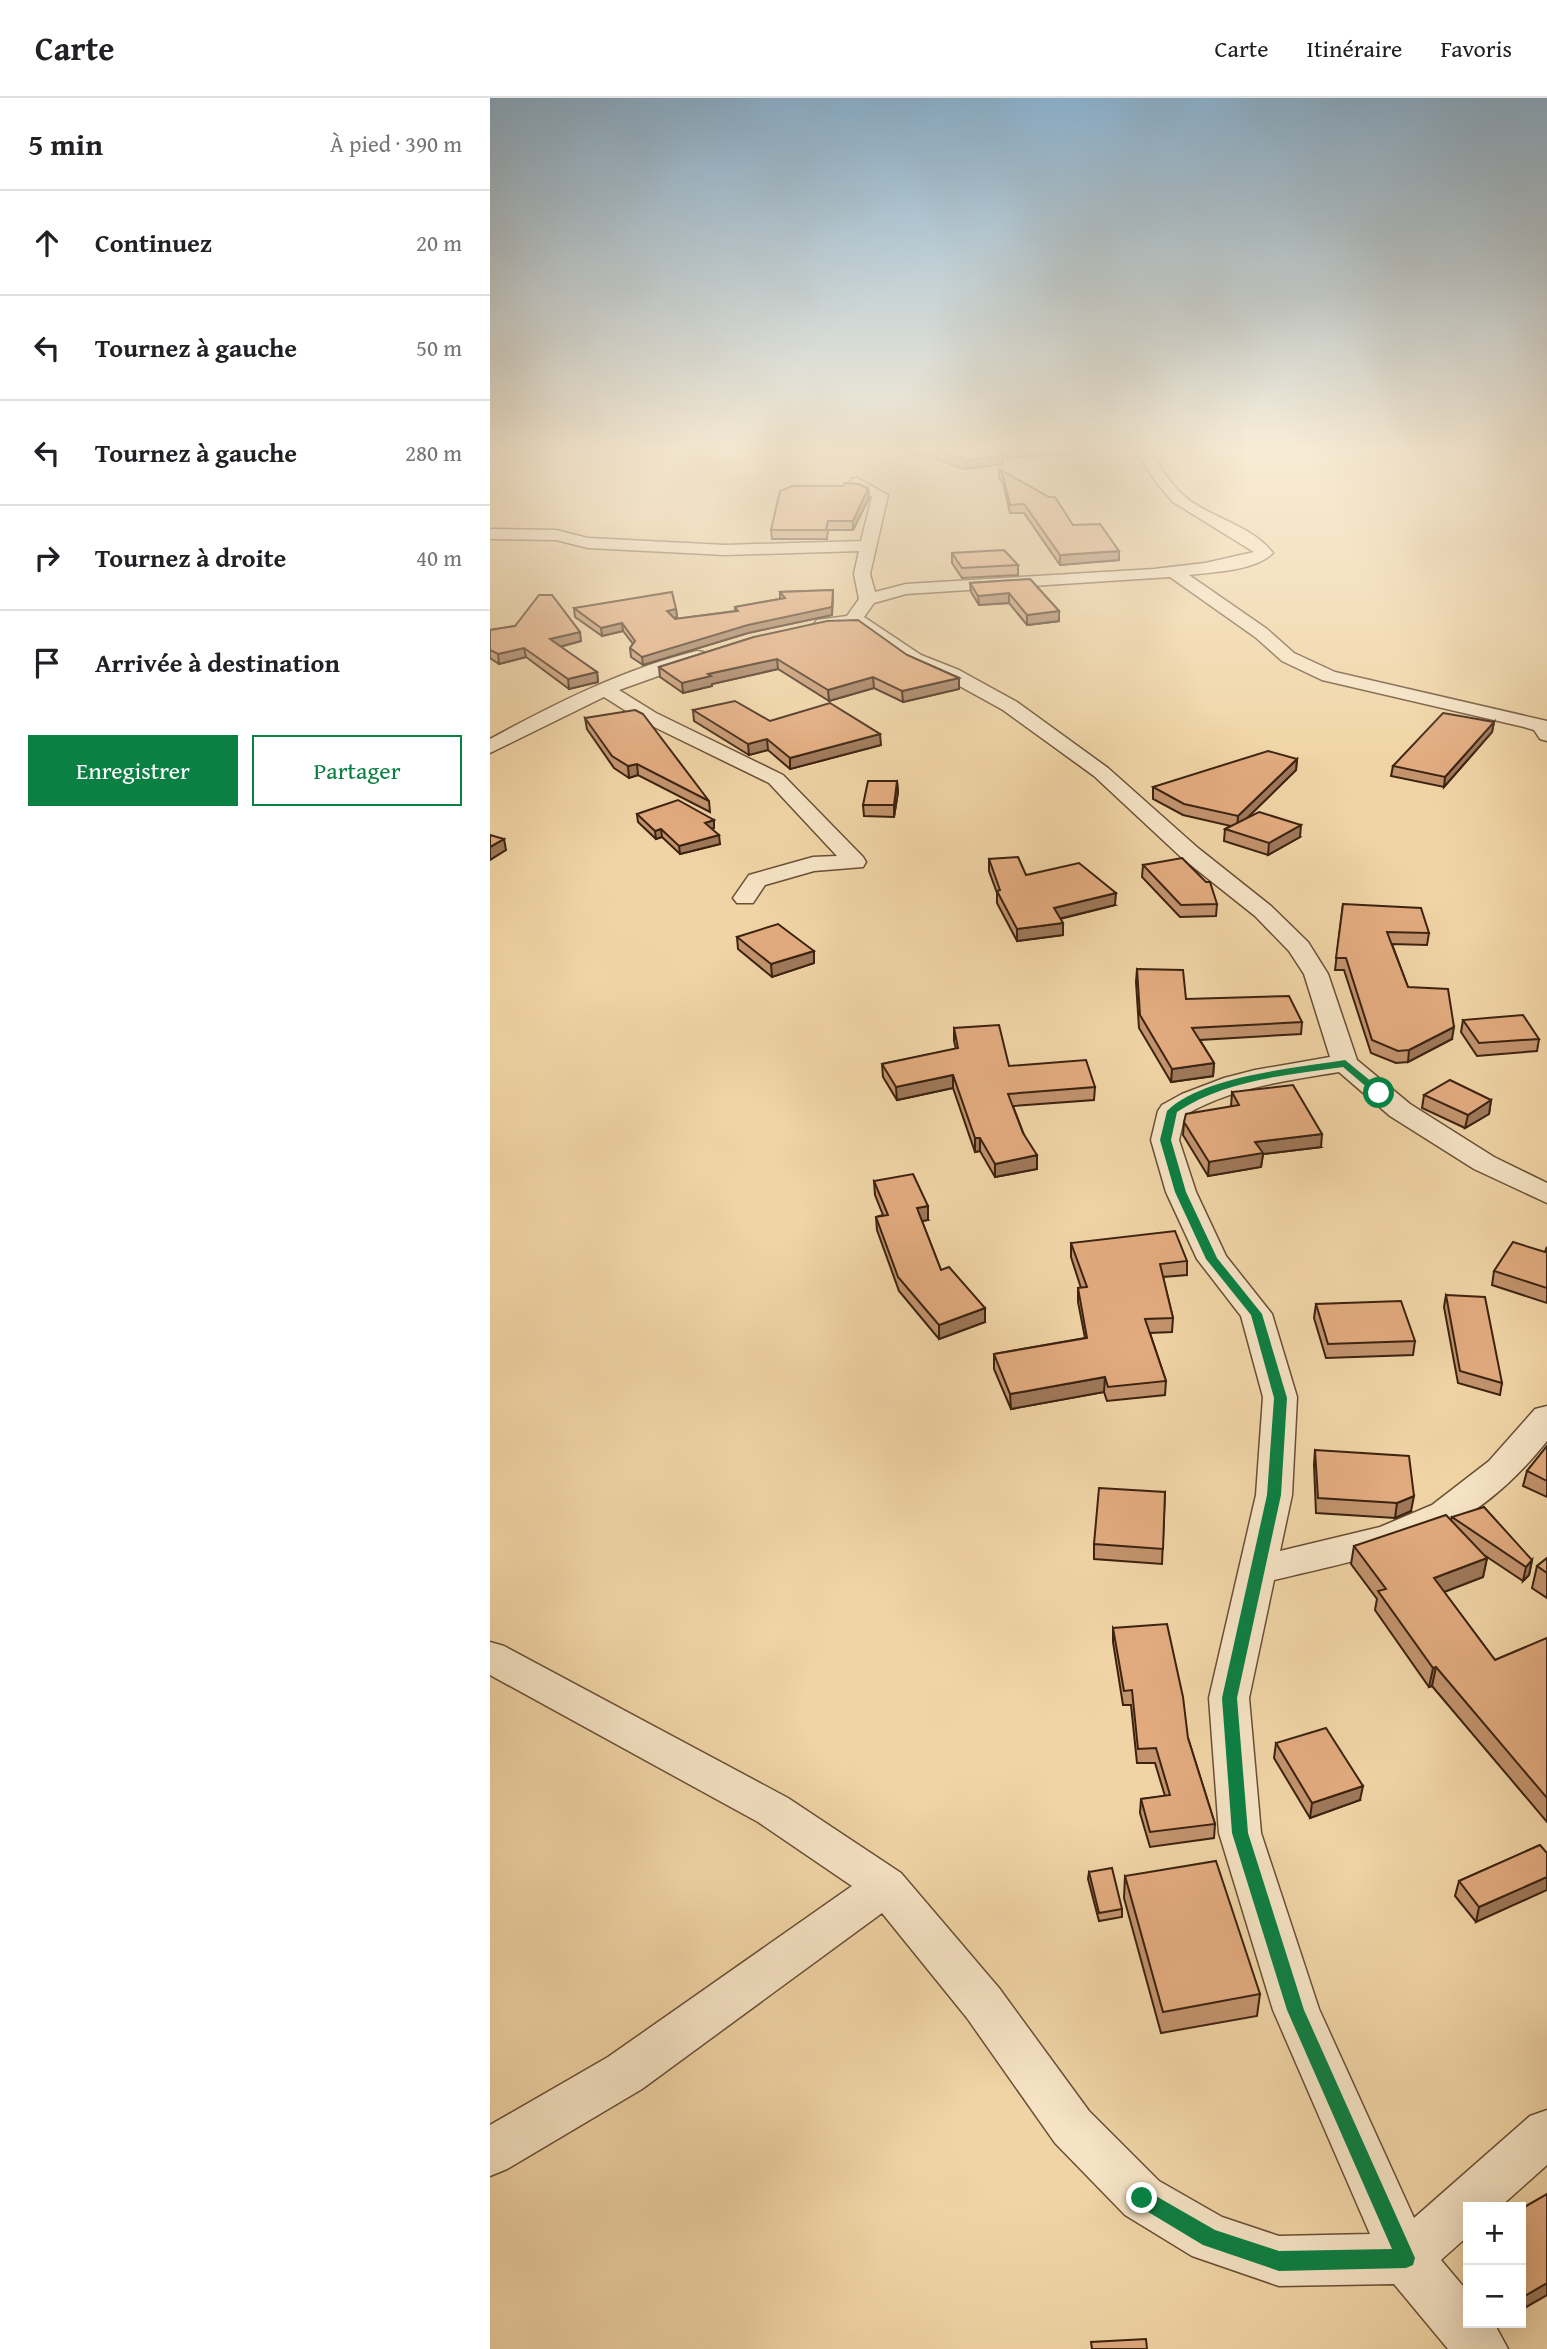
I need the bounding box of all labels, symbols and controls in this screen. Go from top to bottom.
text: Carte [35,24,114,72]
text: Carte [1215,31,1269,66]
text: Itinéraire [1307,31,1402,66]
text: Favoris [1440,31,1512,66]
text: 5 min [28,122,103,166]
text: À pied · 390 m [330,127,462,160]
text: Continuez [95,223,212,262]
icon: ahead [28,224,66,262]
text: 20 m [416,226,462,259]
text: Tournez à gauche [95,328,297,367]
icon: left [28,329,66,367]
text: 50 m [416,331,462,364]
text: Tournez à gauche [95,433,297,472]
icon: left [28,434,66,472]
text: 280 m [405,436,462,469]
text: Tournez à droite [95,538,286,577]
icon: right [28,539,66,577]
text: 40 m [416,541,462,574]
text: Arrivée à destination [95,643,340,682]
icon: arrive [28,644,66,682]
button: Enregistrer [28,735,238,806]
button: Partager [252,735,462,806]
route start [1363,1077,1394,1108]
route end [1126,2182,1157,2213]
map controls [1463,2202,1526,2328]
button: + [1463,2202,1526,2265]
button: − [1463,2265,1526,2328]

